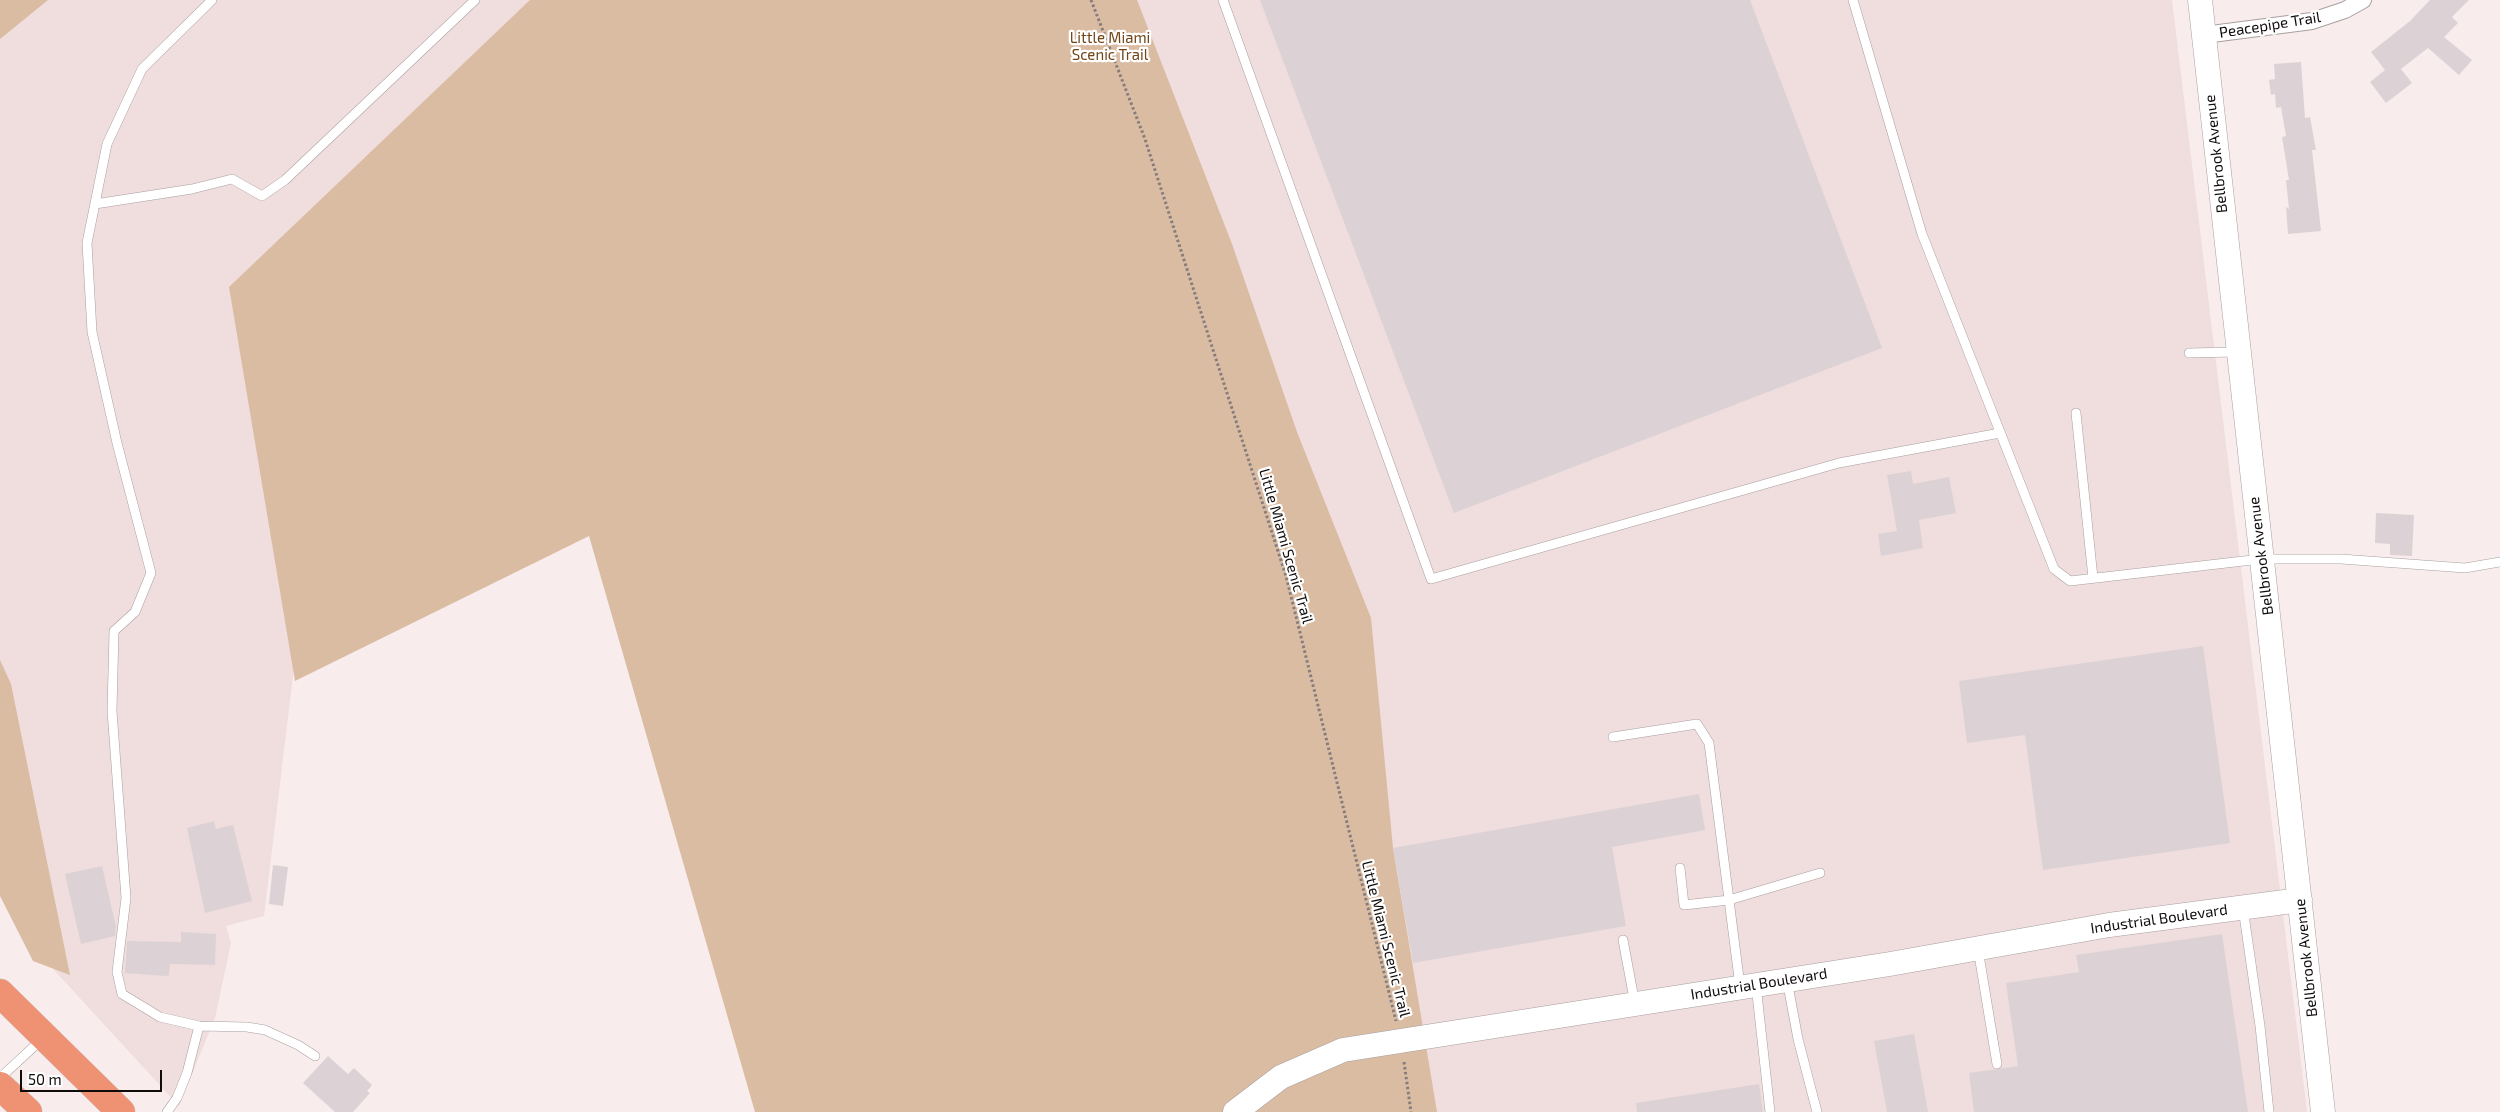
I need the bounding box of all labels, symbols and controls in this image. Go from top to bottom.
street label: Peacepipe Trail [2218,8,2322,42]
park label: Little Miami Scenic Trail [1070,29,1150,64]
street label: Bellbrook Avenue [2201,94,2231,214]
street label: Little Miami Scenic Trail [1255,466,1317,626]
street label: Bellbrook Avenue [2245,496,2277,616]
street label: Little Miami Scenic Trail [1358,859,1414,1019]
street label: Bellbrook Avenue [2291,898,2321,1018]
street label: Industrial Boulevard [2089,900,2229,938]
street label: Industrial Boulevard [1689,964,1829,1004]
scale bar [22,1060,165,1092]
text: 50 m [28,1070,62,1088]

